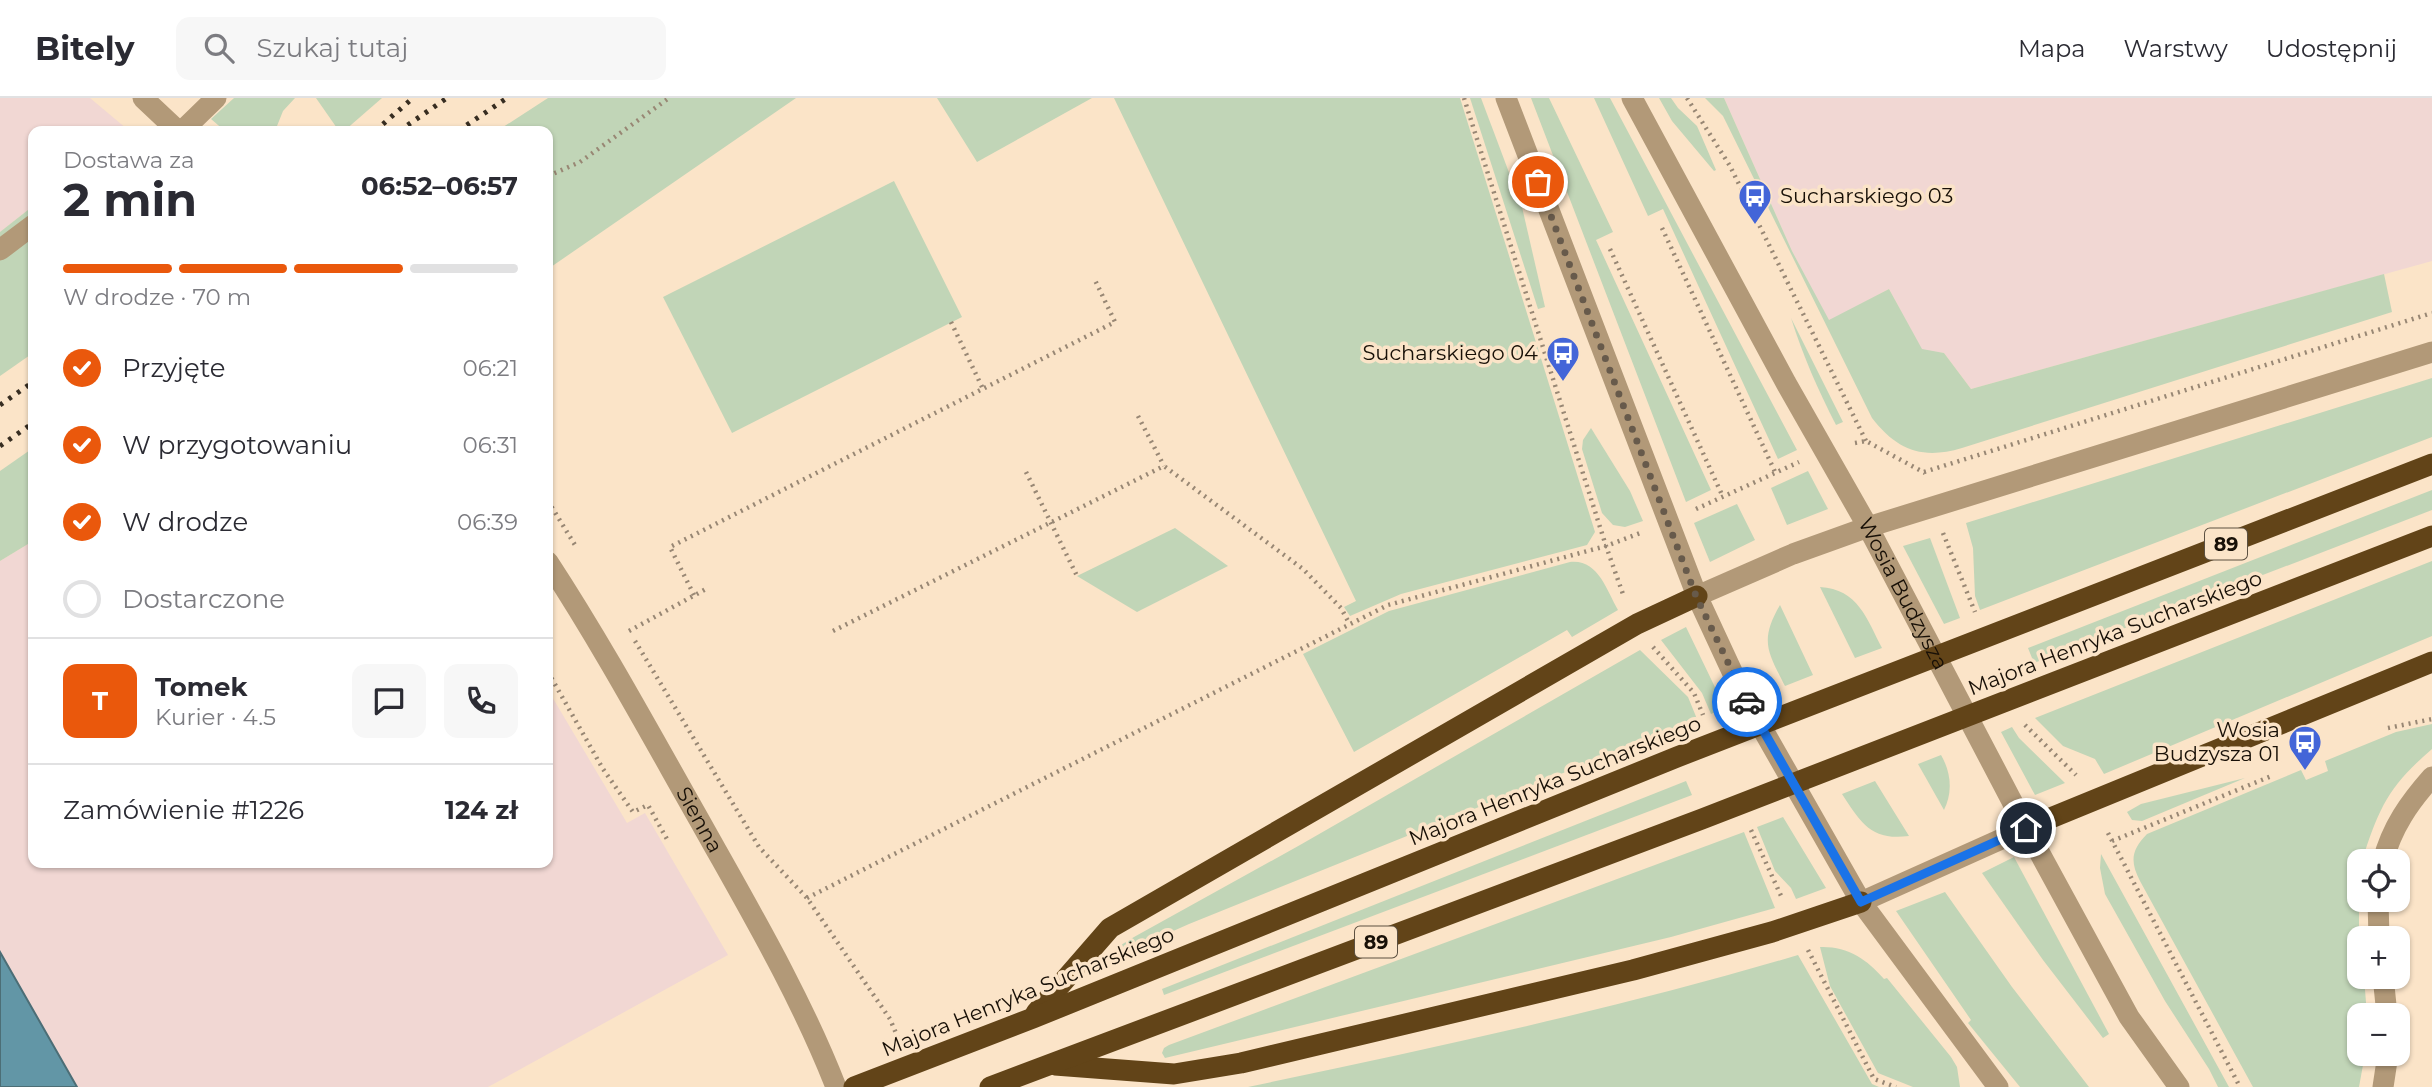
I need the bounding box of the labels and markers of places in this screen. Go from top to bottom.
pin [1508,152,1568,212]
bus stop icon: Sucharskiego 03 [1736,177,1774,226]
place label: Sucharskiego 03 [1780,183,1953,208]
bus stop icon: Sucharskiego 04 [1544,334,1582,383]
place label: Sucharskiego 04 [1362,340,1538,365]
place label: Wosia Budzysza 01 [2154,717,2280,766]
bus stop icon: Wosia Budzysza 01 [2286,723,2324,772]
pin [1996,798,2056,858]

